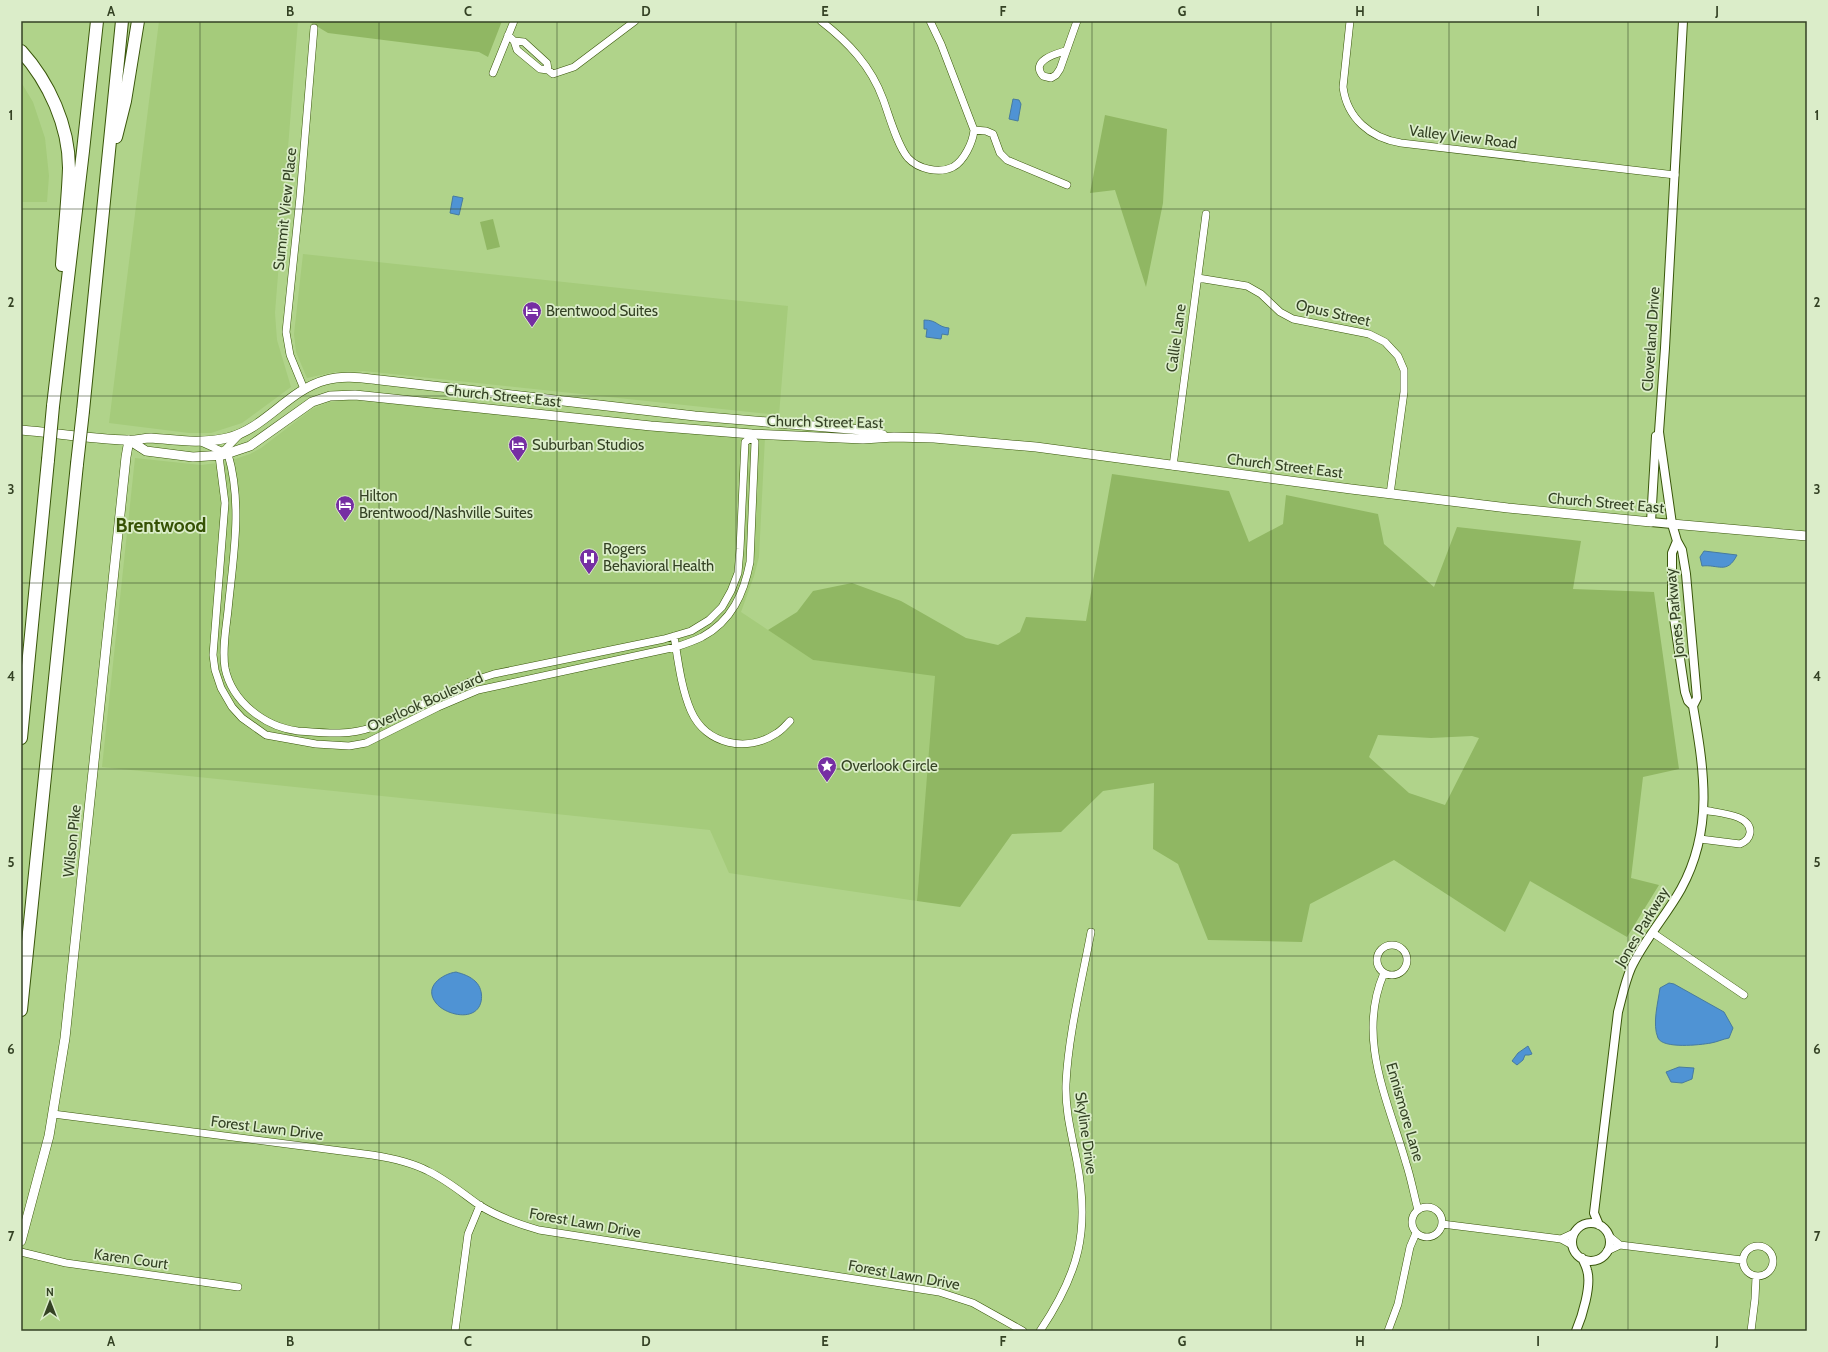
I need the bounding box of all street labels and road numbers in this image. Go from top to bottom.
street label: Valley View Road [1408,121,1518,153]
street label: Summit View Place [270,147,300,271]
street label: Cloverland Drive [1638,286,1664,392]
street label: Opus Street [1294,296,1372,330]
street label: Callie Lane [1162,303,1190,373]
street label: Church Street East [444,381,562,411]
street label: Church Street East [766,412,884,432]
street label: Church Street East [1226,450,1344,482]
street label: Church Street East [1547,489,1665,517]
street label: Jones Parkway [1661,567,1689,660]
street label: Overlook Boulevard [364,668,486,736]
street label: Wilson Pike [59,804,85,878]
street label: Jones Parkway [1611,884,1673,971]
street label: Ennismore Lane [1382,1060,1428,1164]
street label: Skyline Drive [1071,1091,1101,1176]
street label: Forest Lawn Drive [210,1112,325,1144]
street label: Forest Lawn Drive [528,1204,643,1242]
street label: Karen Court [93,1245,169,1273]
street label: Forest Lawn Drive [847,1256,962,1294]

